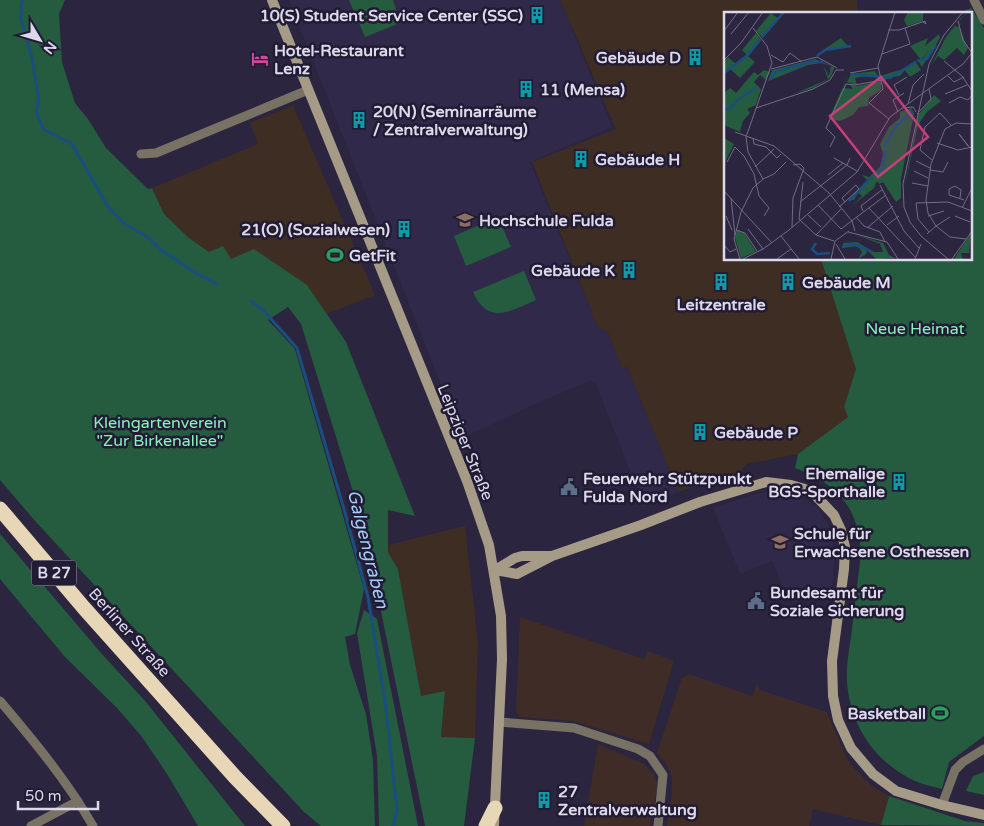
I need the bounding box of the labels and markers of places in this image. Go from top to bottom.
building icon: 10(S) Student Service Center (SSC) [527,5,547,25]
place label: 10(S) Student Service Center (SSC) [260,6,523,26]
place label: Hotel-Restaurant Lenz [274,41,405,79]
building icon: Gebäude D [685,47,705,67]
place label: Gebäude D [596,48,681,68]
hotel icon: Hotel-Restaurant Lenz [250,49,270,69]
building icon: 11 (Mensa) [516,79,536,99]
place label: 11 (Mensa) [540,80,625,100]
place label: 20(N) (Seminarräume / Zentralverwaltung) [373,102,537,140]
building icon: 20(N) (Seminarräume / Zentralverwaltung) [349,110,369,130]
building icon: Gebäude H [571,149,591,169]
place label: Gebäude H [595,150,680,170]
school or university icon: Hochschule Fulda [455,210,475,230]
place label: Hochschule Fulda [479,211,614,231]
building icon: 21(O) (Sozialwesen) [394,219,414,239]
place label: 21(O) (Sozialwesen) [241,220,390,240]
sports icon: GetFit [325,245,345,265]
place label: GetFit [349,246,397,266]
building icon: Gebäude K [619,260,639,280]
place label: Gebäude K [531,261,615,281]
building icon: Leitzentrale [711,272,731,292]
building icon: Gebäude M [778,272,798,292]
place label: Gebäude M [802,273,891,293]
place label: Leitzentrale [676,295,766,315]
building icon: Gebäude P [690,422,710,442]
place label: Gebäude P [714,423,798,443]
place label: Ehemalige BGS-Sporthalle [768,464,885,502]
place label: Feuerwehr Stützpunkt Fulda Nord [583,469,752,507]
building icon: Ehemalige BGS-Sporthalle [889,472,909,492]
public building icon: Feuerwehr Stützpunkt Fulda Nord [559,477,579,497]
place label: Schule für Erwachsene Osthessen [794,524,969,562]
school or university icon: Schule für Erwachsene Osthessen [770,532,790,552]
place label: Bundesamt für Soziale Sicherung [770,583,904,621]
public building icon: Bundesamt für Soziale Sicherung [746,591,766,611]
sports icon: Basketball [930,703,950,723]
place label: Basketball [847,704,926,724]
place label: 27 Zentralverwaltung [558,782,697,820]
building icon: 27 Zentralverwaltung [534,790,554,810]

